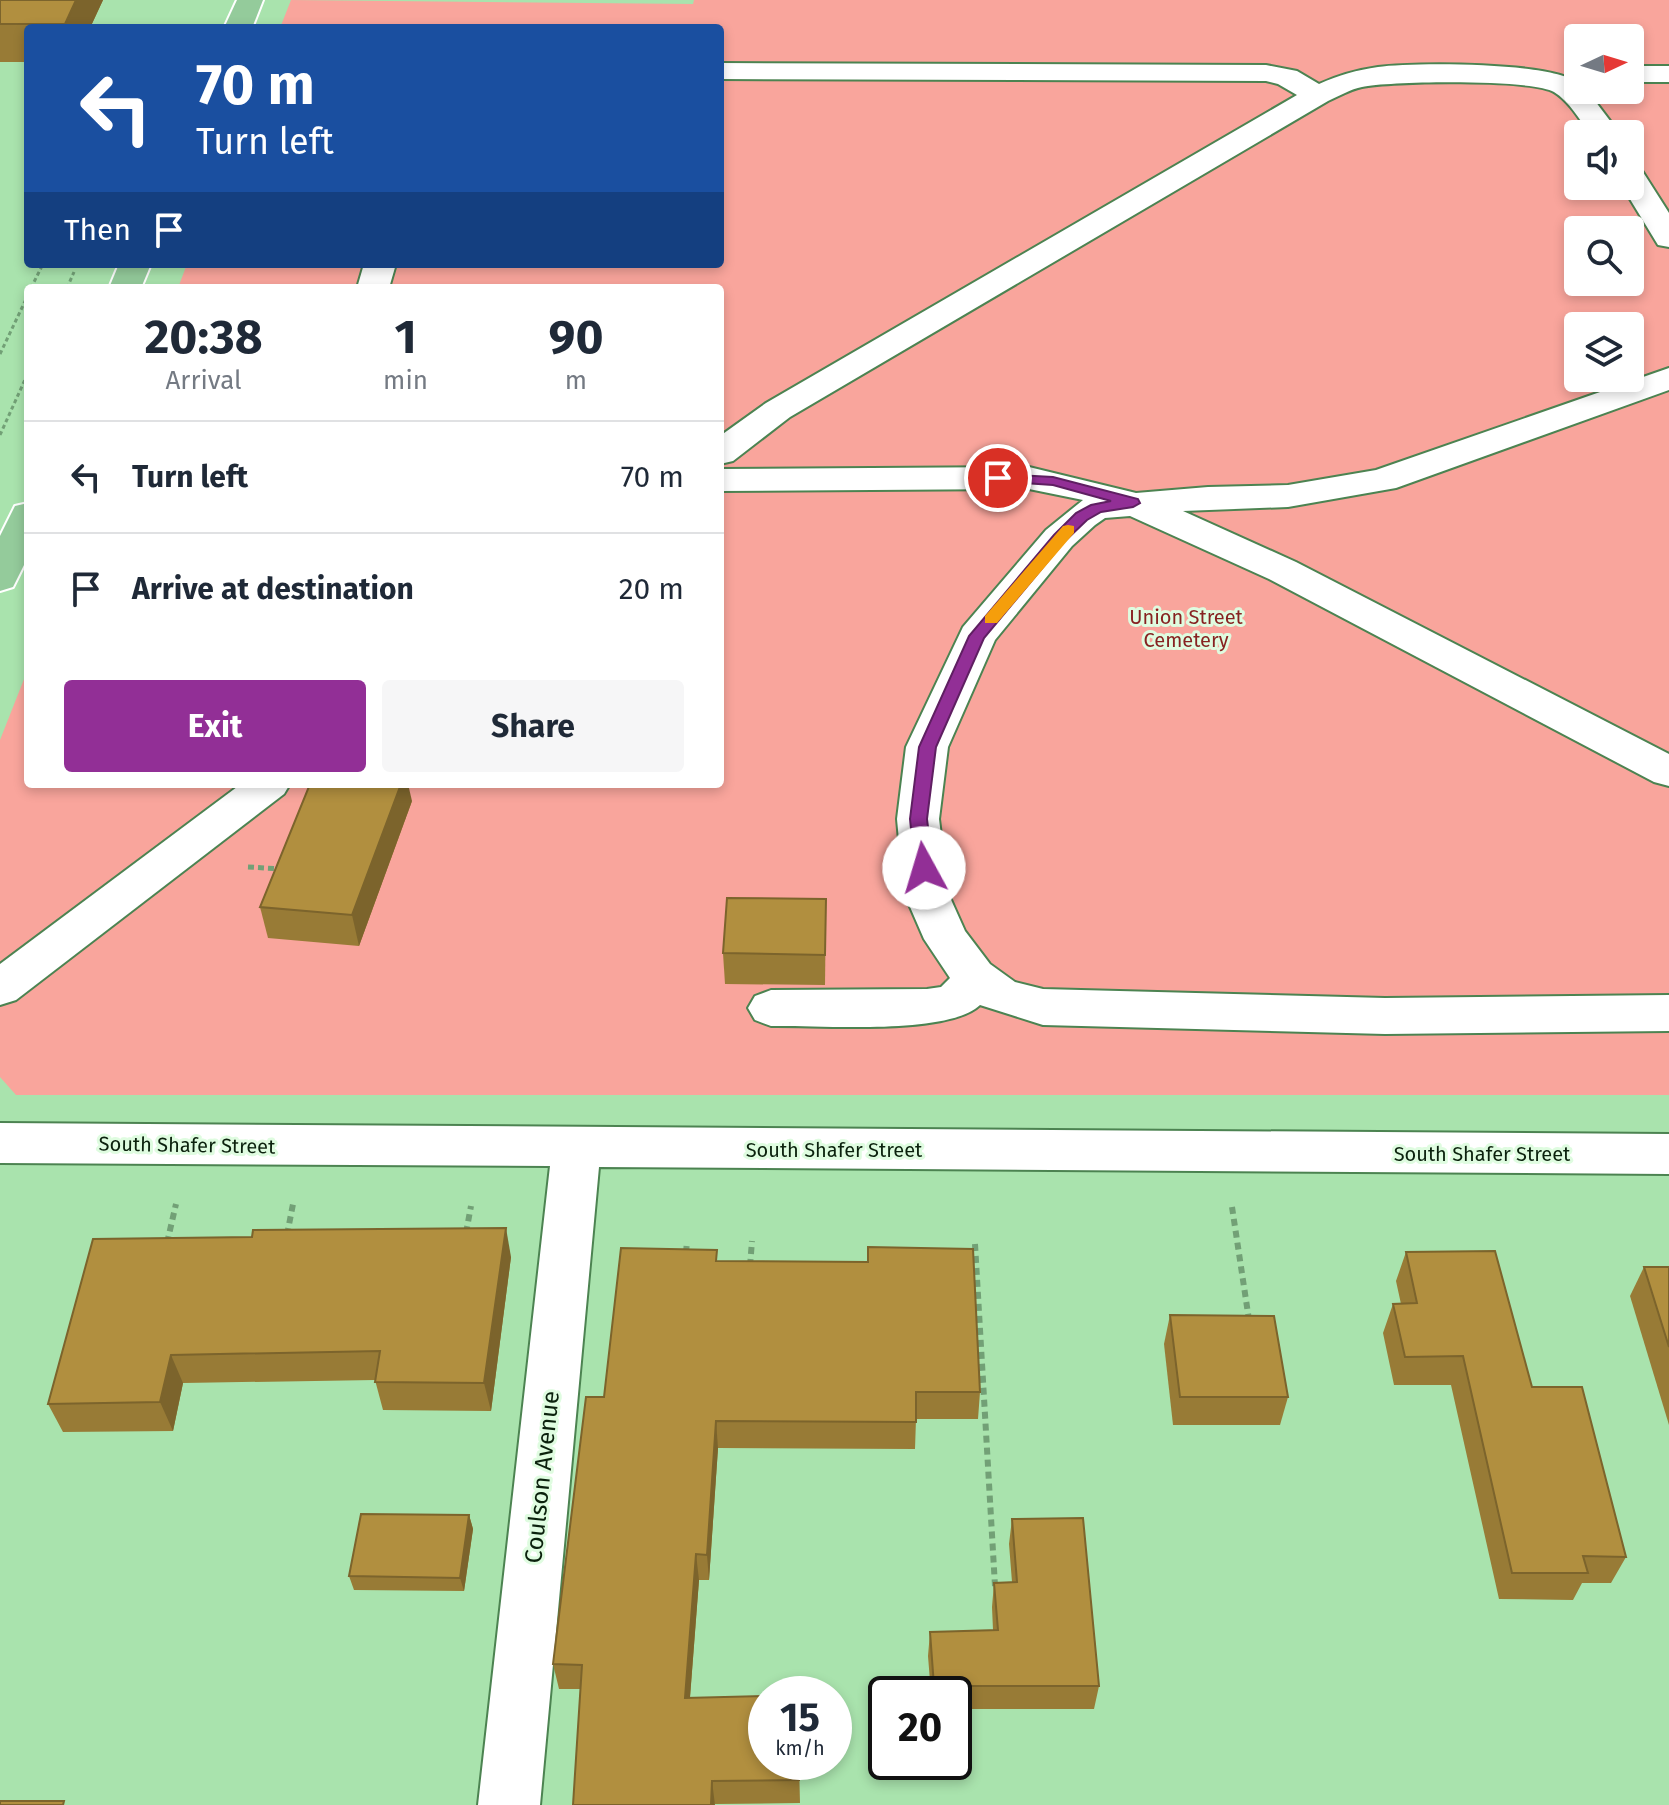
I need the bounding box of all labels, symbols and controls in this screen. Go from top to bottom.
north arrow [1564,24,1644,104]
map controls [1564,24,1644,392]
text: 70 m [196,52,315,119]
icon: left [64,56,168,160]
text: Turn left [196,120,334,164]
button: sound [1564,120,1644,200]
icon: arrive [147,208,191,252]
text: Then [64,212,131,248]
button: search [1564,216,1644,296]
text: 20:38 [145,308,263,366]
text: 1 [394,308,417,366]
text: 90 [549,308,603,366]
button: layers [1564,312,1644,392]
text: Arrival [165,365,242,396]
text: min [383,365,428,396]
text: m [565,365,587,396]
pin [964,444,1032,512]
icon: left [64,455,108,499]
icon: arrive [976,456,1020,500]
text: Turn left [132,459,248,495]
text: 70 m [621,459,684,495]
icon: arrive [64,567,108,611]
text: Arrive at destination [132,571,414,607]
text: 20 m [619,571,684,607]
park label: Union Street Cemetery [1129,605,1244,652]
button: Exit [64,680,366,772]
button: Share [382,680,684,772]
position arrow [882,826,966,910]
street label: South Shafer Street [98,1131,276,1159]
street label: South Shafer Street [746,1138,923,1162]
street label: South Shafer Street [1394,1142,1571,1166]
street label: Coulson Avenue [519,1389,565,1565]
speed limit sign: 20 [868,1676,972,1780]
text: 15 [780,1694,820,1742]
text: km/h [775,1736,825,1760]

